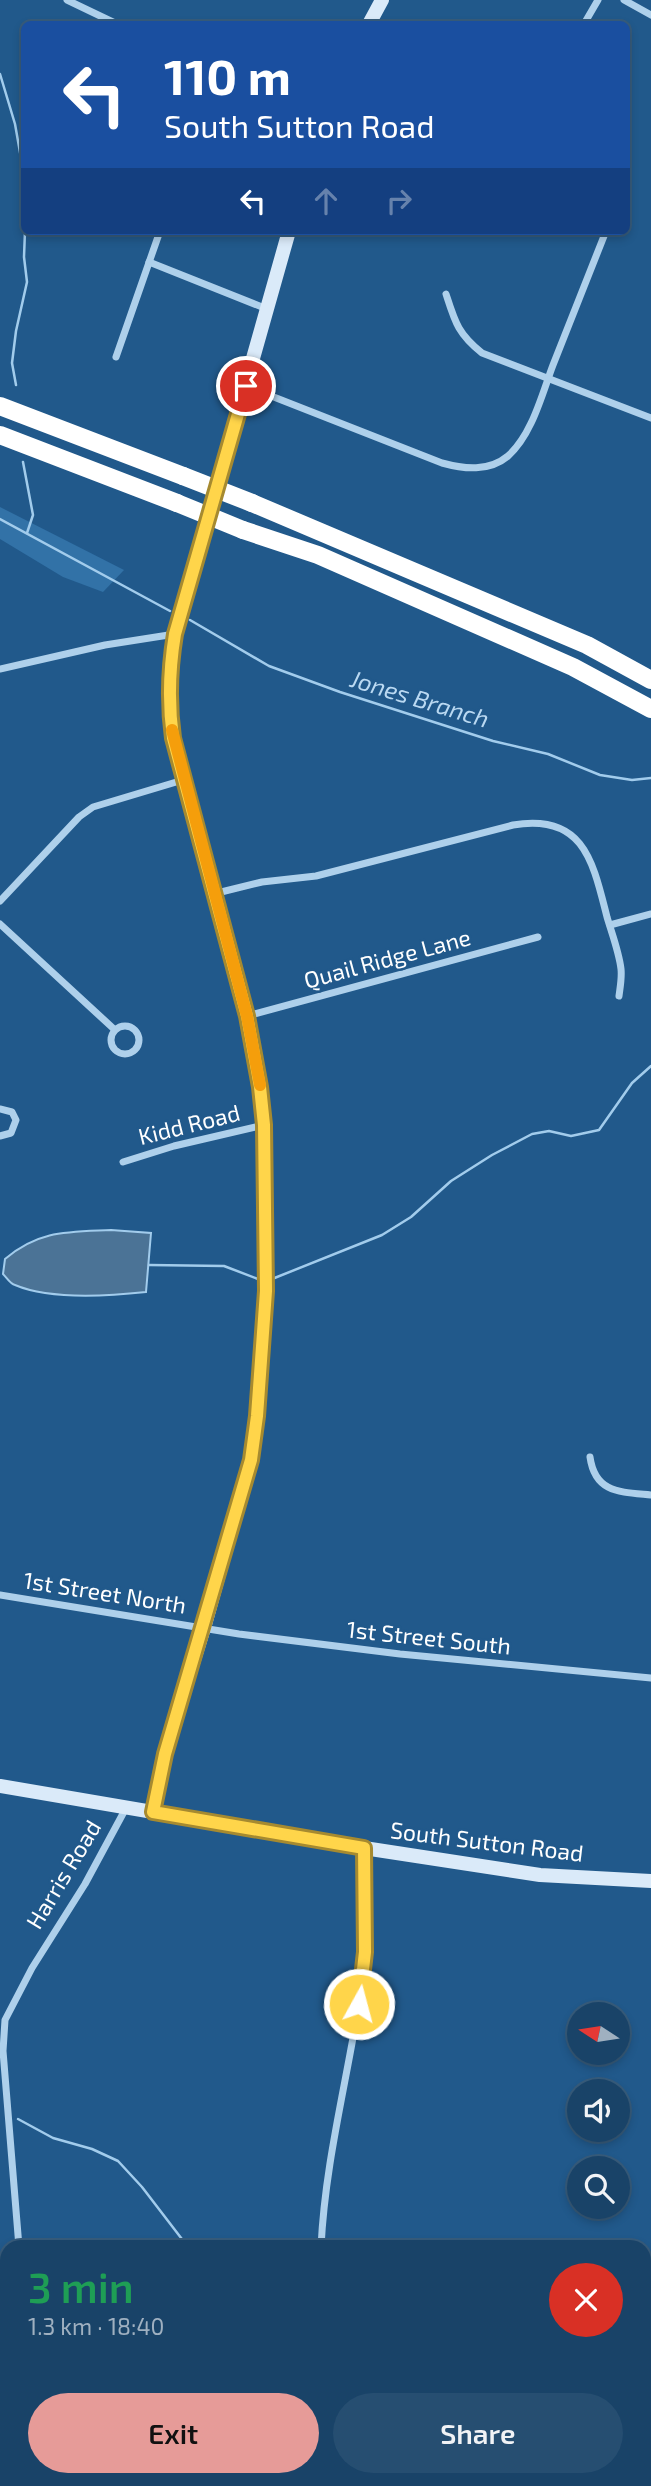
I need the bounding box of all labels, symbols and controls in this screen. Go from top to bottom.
text: 110 m [164,46,291,105]
icon: left [49,49,140,140]
text: South Sutton Road [164,106,434,144]
icon: left [234,182,272,220]
icon: ahead [307,182,345,220]
icon: right [380,182,418,220]
pin [216,356,276,416]
icon: arrive [227,367,265,405]
water label: Jones Branch [346,663,493,733]
street label: Quail Ridge Lane [300,922,474,994]
street label: Kidd Road [135,1098,243,1150]
street label: 1st Street North [22,1565,188,1619]
street label: 1st Street South [345,1614,513,1660]
street label: Harris Road [20,1815,106,1933]
street label: South Sutton Road [389,1815,585,1867]
position arrow [322,1967,396,2041]
north arrow [567,2002,630,2065]
map controls [567,2002,630,2219]
button: sound [567,2079,630,2142]
button: search [567,2156,630,2219]
text: 3 min [28,2261,134,2311]
button: close [549,2263,623,2337]
text: 1.3 km · 18:40 [28,2312,164,2340]
button: Exit [28,2393,319,2473]
button: Share [333,2393,623,2473]

